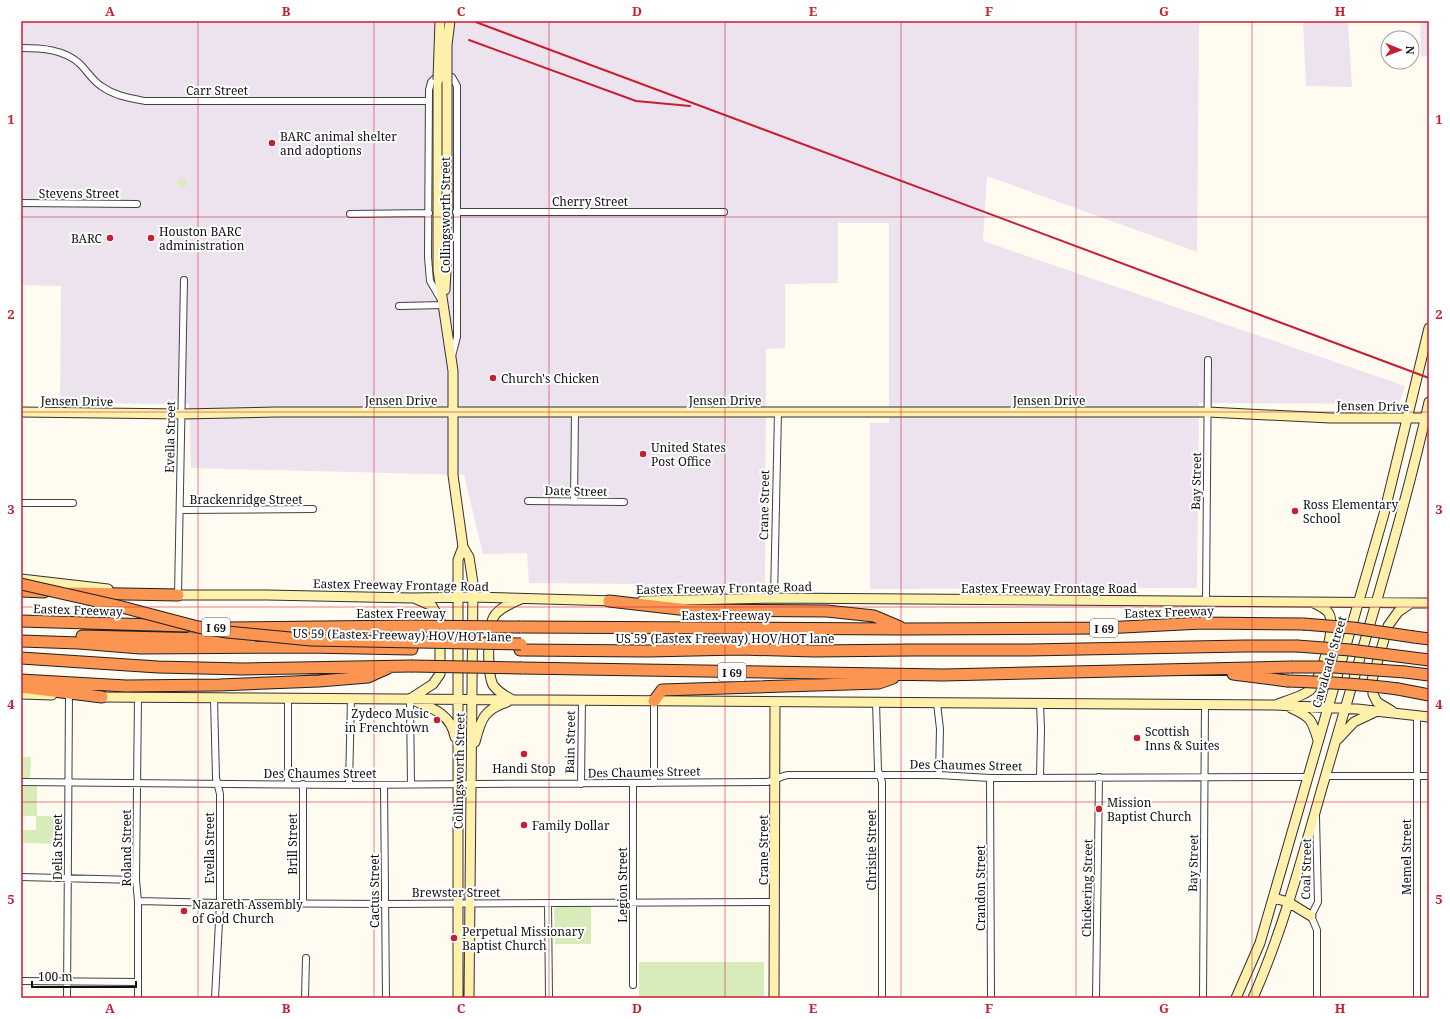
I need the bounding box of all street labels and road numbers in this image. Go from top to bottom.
street label: Carr Street [186,82,248,99]
street label: Collingsworth Street [437,157,454,273]
street label: Stevens Street [39,185,119,202]
street label: Cherry Street [552,193,628,210]
street label: Jensen Drive [39,392,114,410]
street label: Jensen Drive [364,392,437,409]
street label: Jensen Drive [688,392,761,409]
street label: Jensen Drive [1012,392,1085,409]
street label: Jensen Drive [1335,397,1410,415]
street label: Evella Street [161,401,179,473]
street label: Bay Street [1187,452,1205,510]
street label: Crane Street [755,470,773,540]
street label: Date Street [544,482,608,500]
street label: Brackenridge Street [189,491,303,508]
street label: Eastex Freeway Frontage Road [313,575,490,595]
street label: Eastex Freeway Frontage Road [636,578,813,598]
street label: Eastex Freeway Frontage Road [961,580,1138,597]
street label: Eastex Freeway [33,600,123,620]
street label: Eastex Freeway [1124,602,1214,622]
street label: Eastex Freeway [356,605,446,622]
street label: Eastex Freeway [681,607,771,624]
street label: Cavalcade Street [1308,614,1350,710]
road number: I 69 [202,618,230,636]
road number: I 69 [1090,619,1118,637]
street label: US 59 (Eastex Freeway) HOV/HOT lane [292,625,512,645]
street label: US 59 (Eastex Freeway) HOV/HOT lane [616,630,834,647]
road number: I 69 [718,663,746,681]
street label: Bain Street [561,710,579,774]
street label: Collingsworth Street [449,713,469,829]
street label: Des Chaumes Street [909,756,1023,774]
street label: Des Chaumes Street [587,763,701,781]
street label: Des Chaumes Street [264,765,376,782]
street label: Roland Street [118,810,135,886]
street label: Christie Street [863,810,880,890]
street label: Evella Street [201,812,218,884]
street label: Brill Street [284,813,301,875]
street label: Delia Street [49,814,66,880]
street label: Crane Street [755,815,772,885]
street label: Memel Street [1398,819,1415,895]
street label: Bay Street [1184,834,1202,892]
street label: Coal Street [1297,838,1315,900]
street label: Chickering Street [1078,839,1096,937]
street label: Crandon Street [972,845,989,931]
street label: Legion Street [614,847,631,923]
street label: Cactus Street [366,854,383,928]
street label: Brewster Street [412,884,500,901]

